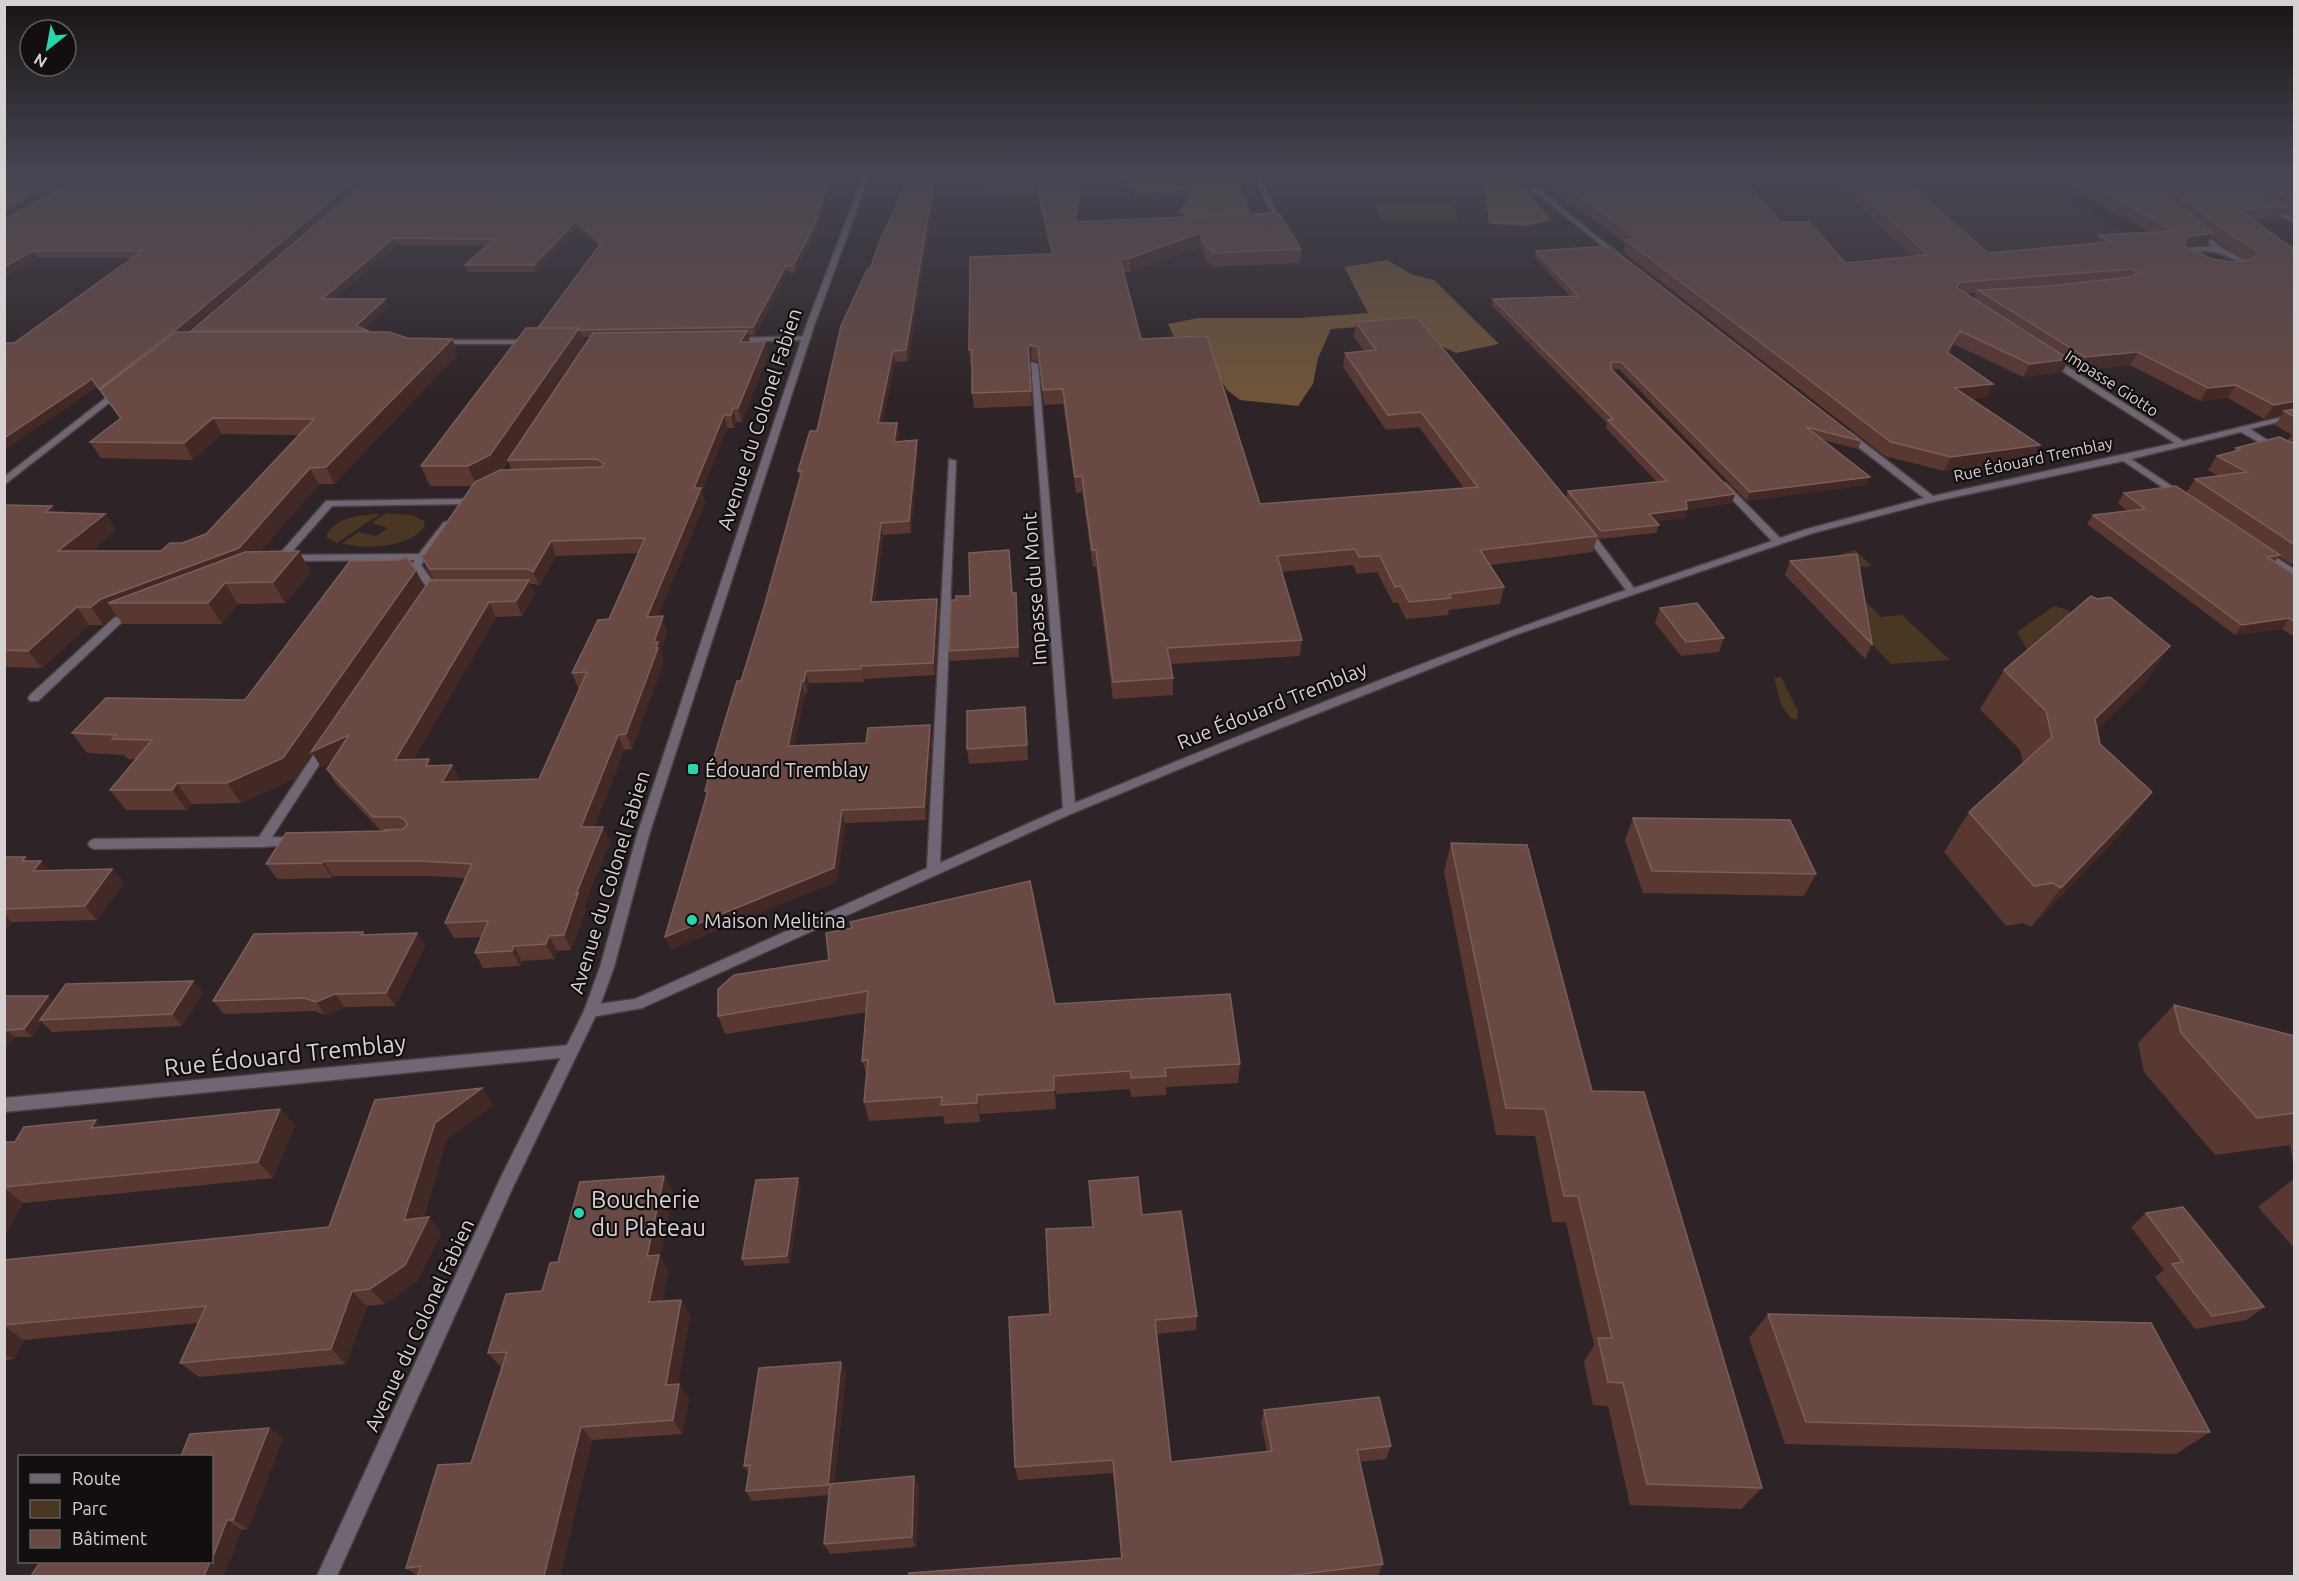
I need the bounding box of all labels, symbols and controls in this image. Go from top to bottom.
north arrow [18,18,78,78]
text: N [31,50,50,72]
street label: Avenue du Colonel Fabien [712,305,806,533]
street label: Impasse Giotto [2062,346,2162,420]
street label: Rue Édouard Tremblay [1951,431,2114,485]
street label: Impasse du Mont [1017,512,1051,666]
street label: Rue Édouard Tremblay [1174,656,1371,754]
place label: Édouard Tremblay [705,758,869,781]
marker: Édouard Tremblay [686,762,700,776]
street label: Avenue du Colonel Fabien [564,768,654,996]
place label: Maison Melitina [704,909,846,932]
marker: Maison Melitina [685,913,699,927]
street label: Rue Édouard Tremblay [163,1028,408,1081]
place label: Boucherie du Plateau [591,1186,706,1241]
marker: Boucherie du Plateau [572,1206,586,1220]
street label: Avenue du Colonel Fabien [360,1215,478,1435]
legend [18,1455,213,1563]
text: Route [72,1468,121,1488]
text: Parc [72,1498,107,1518]
text: Bâtiment [72,1528,147,1548]

